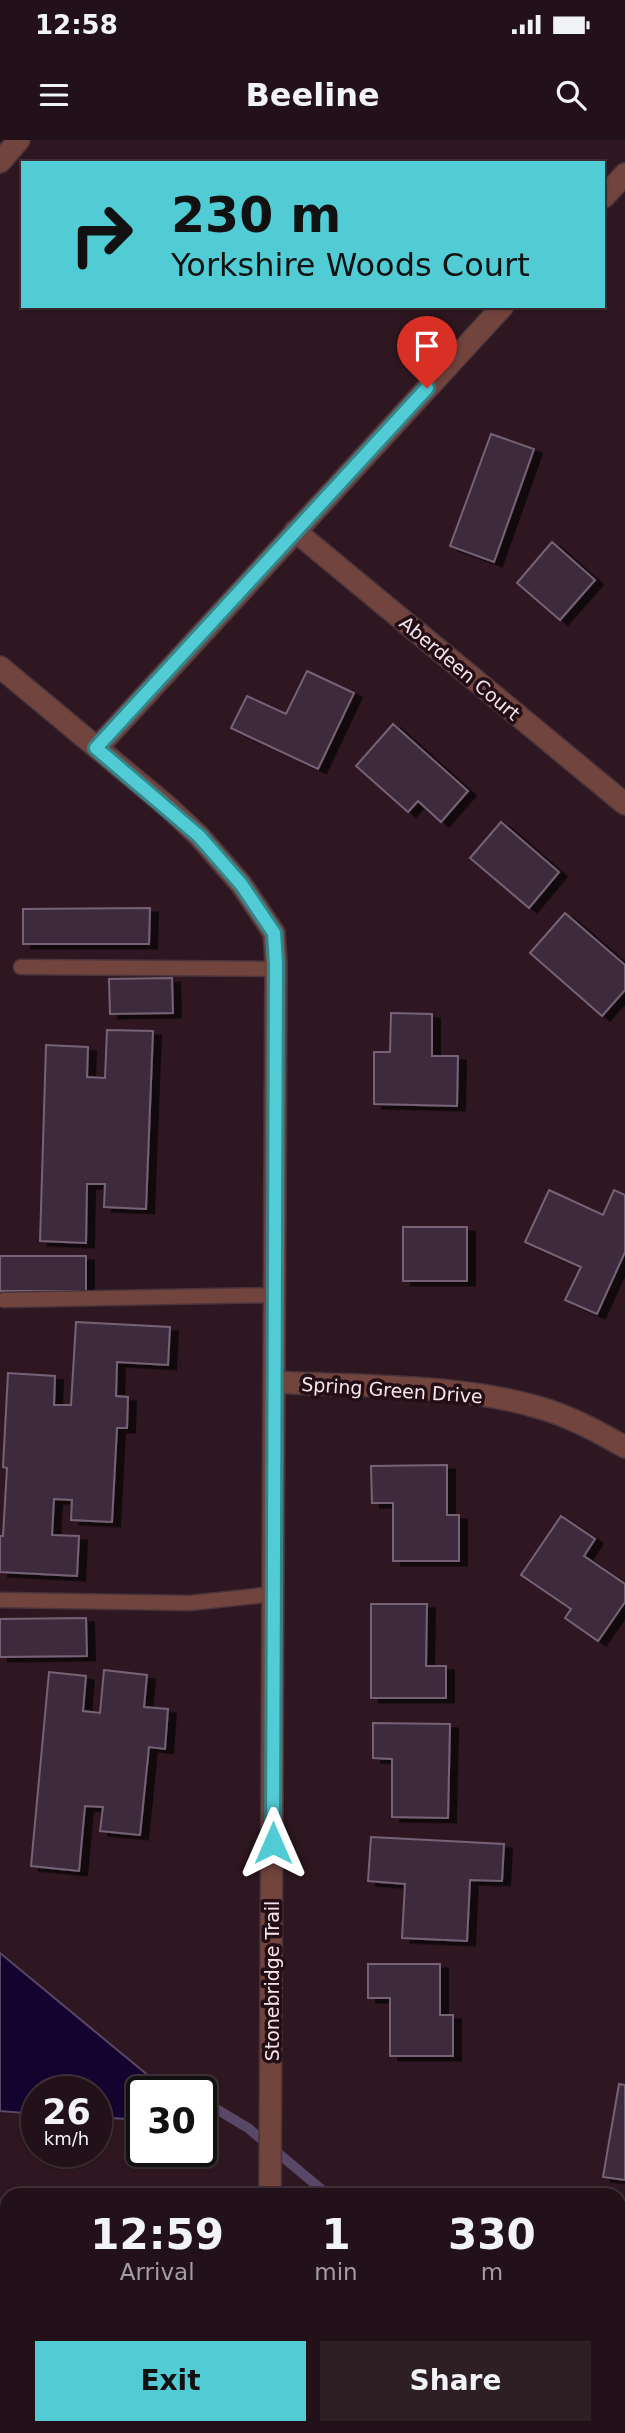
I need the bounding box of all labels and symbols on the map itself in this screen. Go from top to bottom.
pin [397,316,457,388]
street label: Aberdeen Court [395,611,525,725]
street label: Spring Green Drive [301,1373,483,1407]
position arrow [236,1806,310,1880]
street label: Stonebridge Trail [261,1901,283,2061]
speed limit sign: 30 [126,2076,217,2167]

